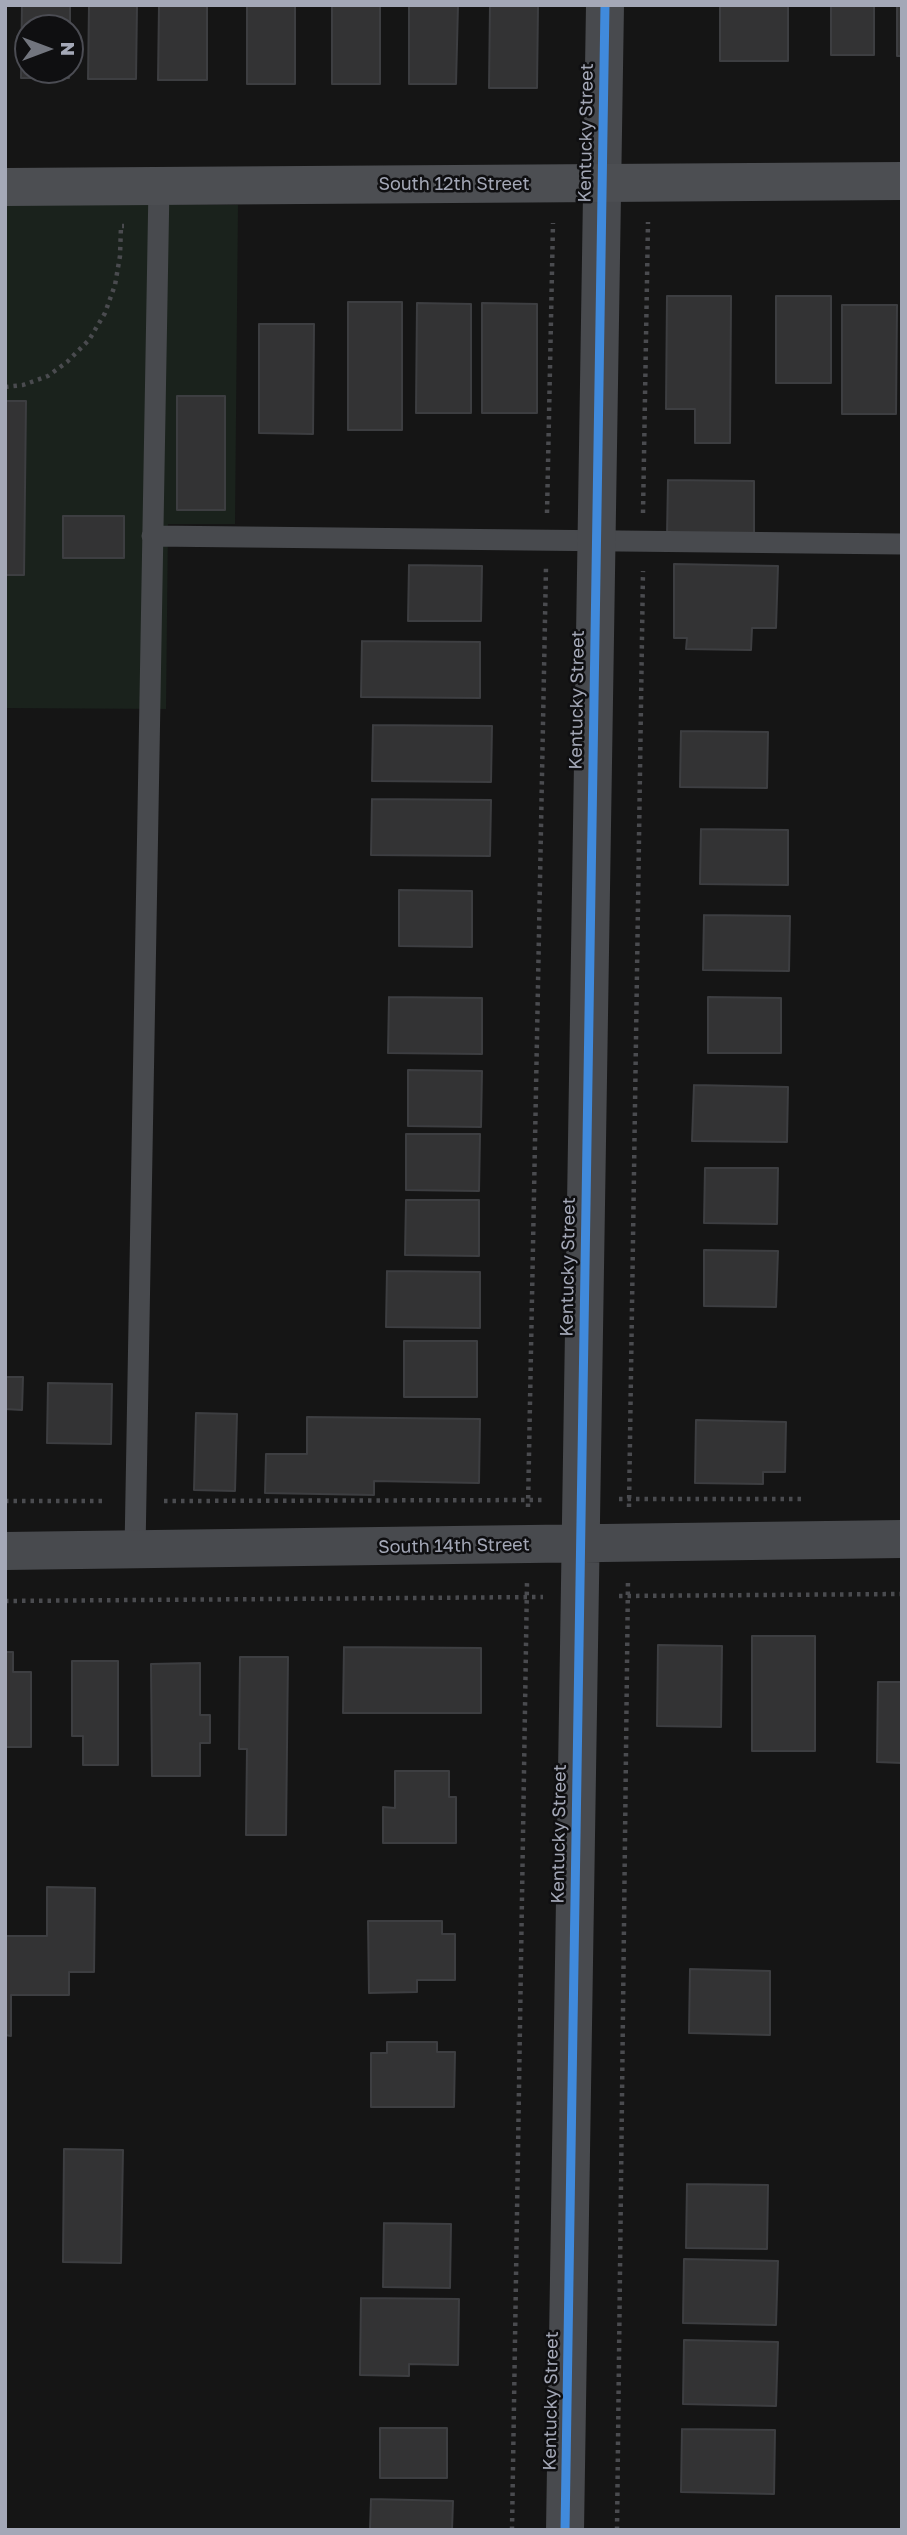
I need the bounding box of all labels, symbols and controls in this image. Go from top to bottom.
north arrow [14,14,84,84]
text: N [57,42,80,56]
street label: Kentucky Street [574,63,598,203]
street label: South 12th Street [378,173,530,195]
street label: Kentucky Street [565,630,589,770]
street label: Kentucky Street [556,1197,580,1337]
street label: South 14th Street [378,1534,530,1558]
street label: Kentucky Street [547,1764,571,1904]
street label: Kentucky Street [539,2331,563,2471]

